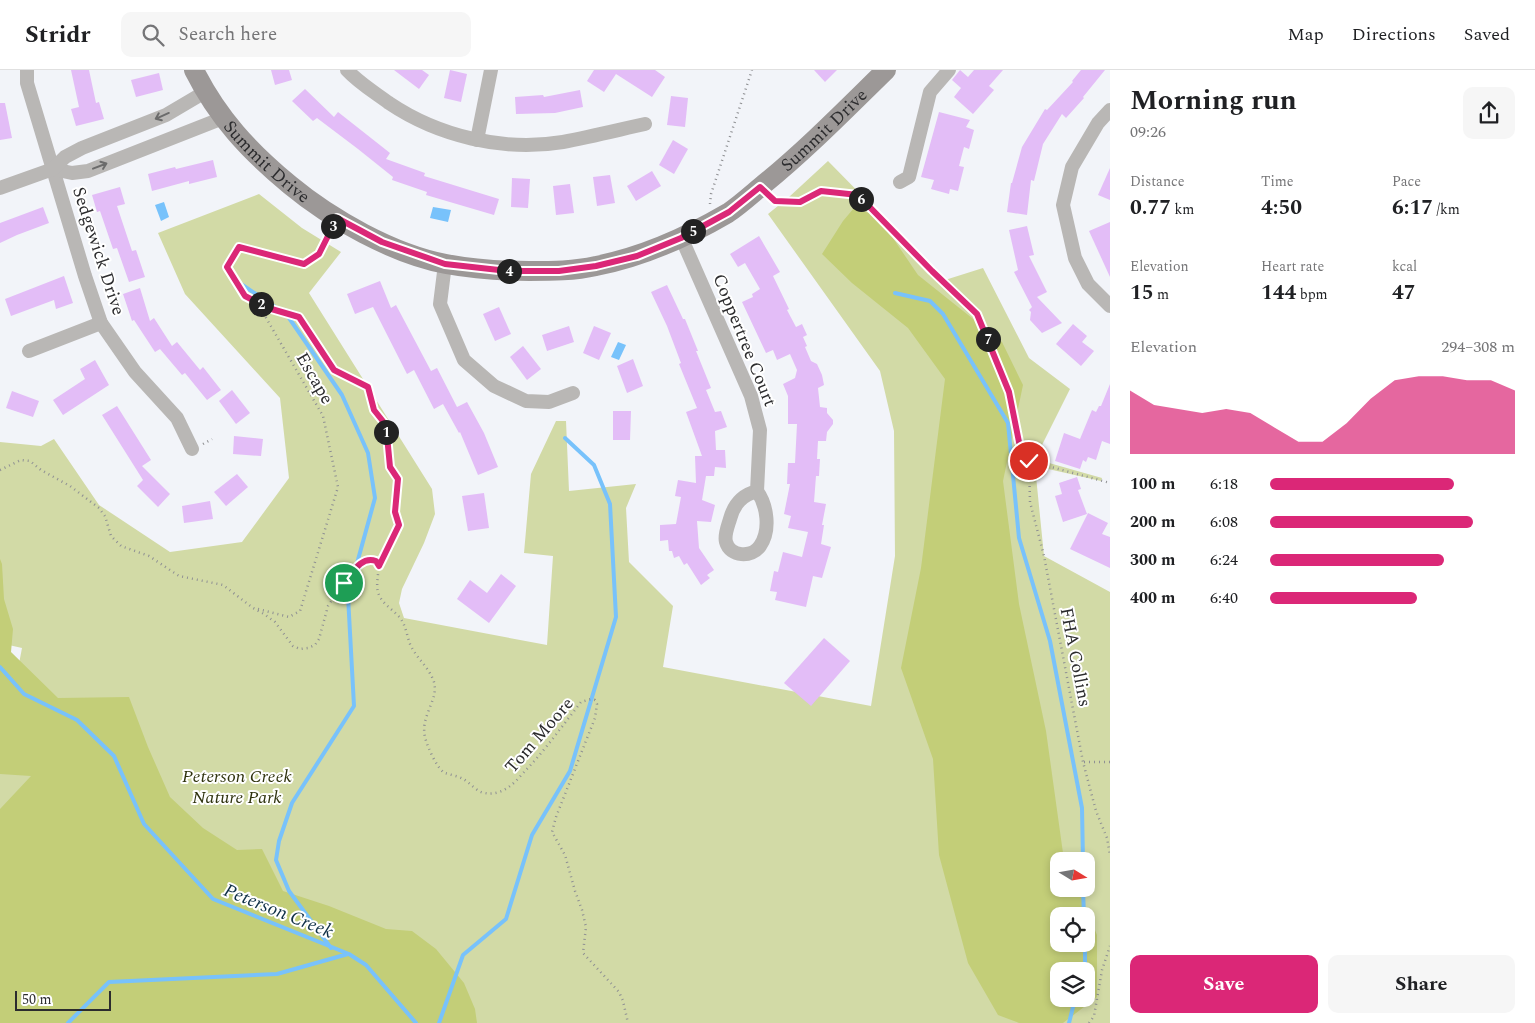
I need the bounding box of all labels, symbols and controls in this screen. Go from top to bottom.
search box [121,12,471,57]
text: Stridr [25,17,91,53]
text: Search here [179,20,277,49]
icon: search [139,21,167,49]
text: Map [1288,21,1324,48]
text: Directions [1352,21,1436,48]
text: Saved [1464,21,1510,48]
text: Morning run [1130,79,1297,122]
street label: Summit Drive [775,82,874,178]
button: share [1463,87,1515,139]
one-way arrow [155,111,170,121]
street label: Summit Drive [216,114,316,210]
text: 09:26 [1130,120,1166,144]
one-way arrow [92,161,108,170]
text: Distance [1130,171,1185,192]
text: Time [1261,171,1294,192]
text: Pace [1392,171,1421,192]
street label: Sedgewick Drive [65,183,132,319]
pin: 6 [848,186,874,212]
text: 6 [858,189,865,210]
text: 0.77 [1130,192,1171,224]
text: 4:50 [1261,192,1302,224]
text: 6:17 [1392,192,1433,224]
text: km [1171,199,1194,220]
text: /km [1433,199,1460,220]
pin: 3 [320,214,346,238]
text: 3 [330,216,337,237]
pin: 5 [680,218,706,244]
text: 5 [690,221,697,242]
text: Elevation [1130,256,1189,277]
text: Heart rate [1261,256,1324,277]
text: kcal [1392,256,1417,277]
pin: 4 [496,258,522,284]
text: 4 [506,261,513,282]
street label: Coppertree Court [706,270,783,411]
text: 15 [1130,277,1154,309]
text: 144 [1261,277,1296,309]
text: 47 [1392,277,1416,309]
text: m [1154,284,1169,305]
text: bpm [1296,284,1328,305]
pin: 2 [248,292,274,316]
text: 2 [258,294,265,315]
pin: 7 [976,326,1000,352]
text: 7 [985,329,992,350]
text: Elevation [1130,335,1197,359]
text: 294–308 m [1441,335,1515,359]
street label: Escape [289,347,340,409]
pin: 1 [374,420,398,444]
text: 1 [383,422,390,443]
pin [1008,440,1050,482]
icon: check [1015,447,1043,475]
text: 100 m [1130,472,1175,496]
text: 6:18 [1210,472,1238,496]
text: 200 m [1130,510,1175,534]
text: 6:08 [1210,510,1238,534]
text: 300 m [1130,548,1175,572]
text: 6:24 [1210,548,1238,572]
pin [323,562,365,604]
icon: arrive [330,569,358,597]
text: 400 m [1130,586,1175,610]
text: 6:40 [1210,586,1238,610]
street label: FHA Collins [1053,605,1098,709]
street label: Tom Moore [498,691,580,780]
park label: Peterson Creek Nature Park [182,763,293,811]
north arrow [1050,852,1095,898]
map controls [1050,852,1095,1007]
water label: Peterson Creek [219,876,338,947]
button: locate [1050,907,1095,952]
button: Save [1130,955,1318,1013]
button: Share [1328,955,1515,1013]
button: layers [1050,962,1095,1007]
scale bar [15,988,111,1011]
text: 50 m [22,989,52,1010]

